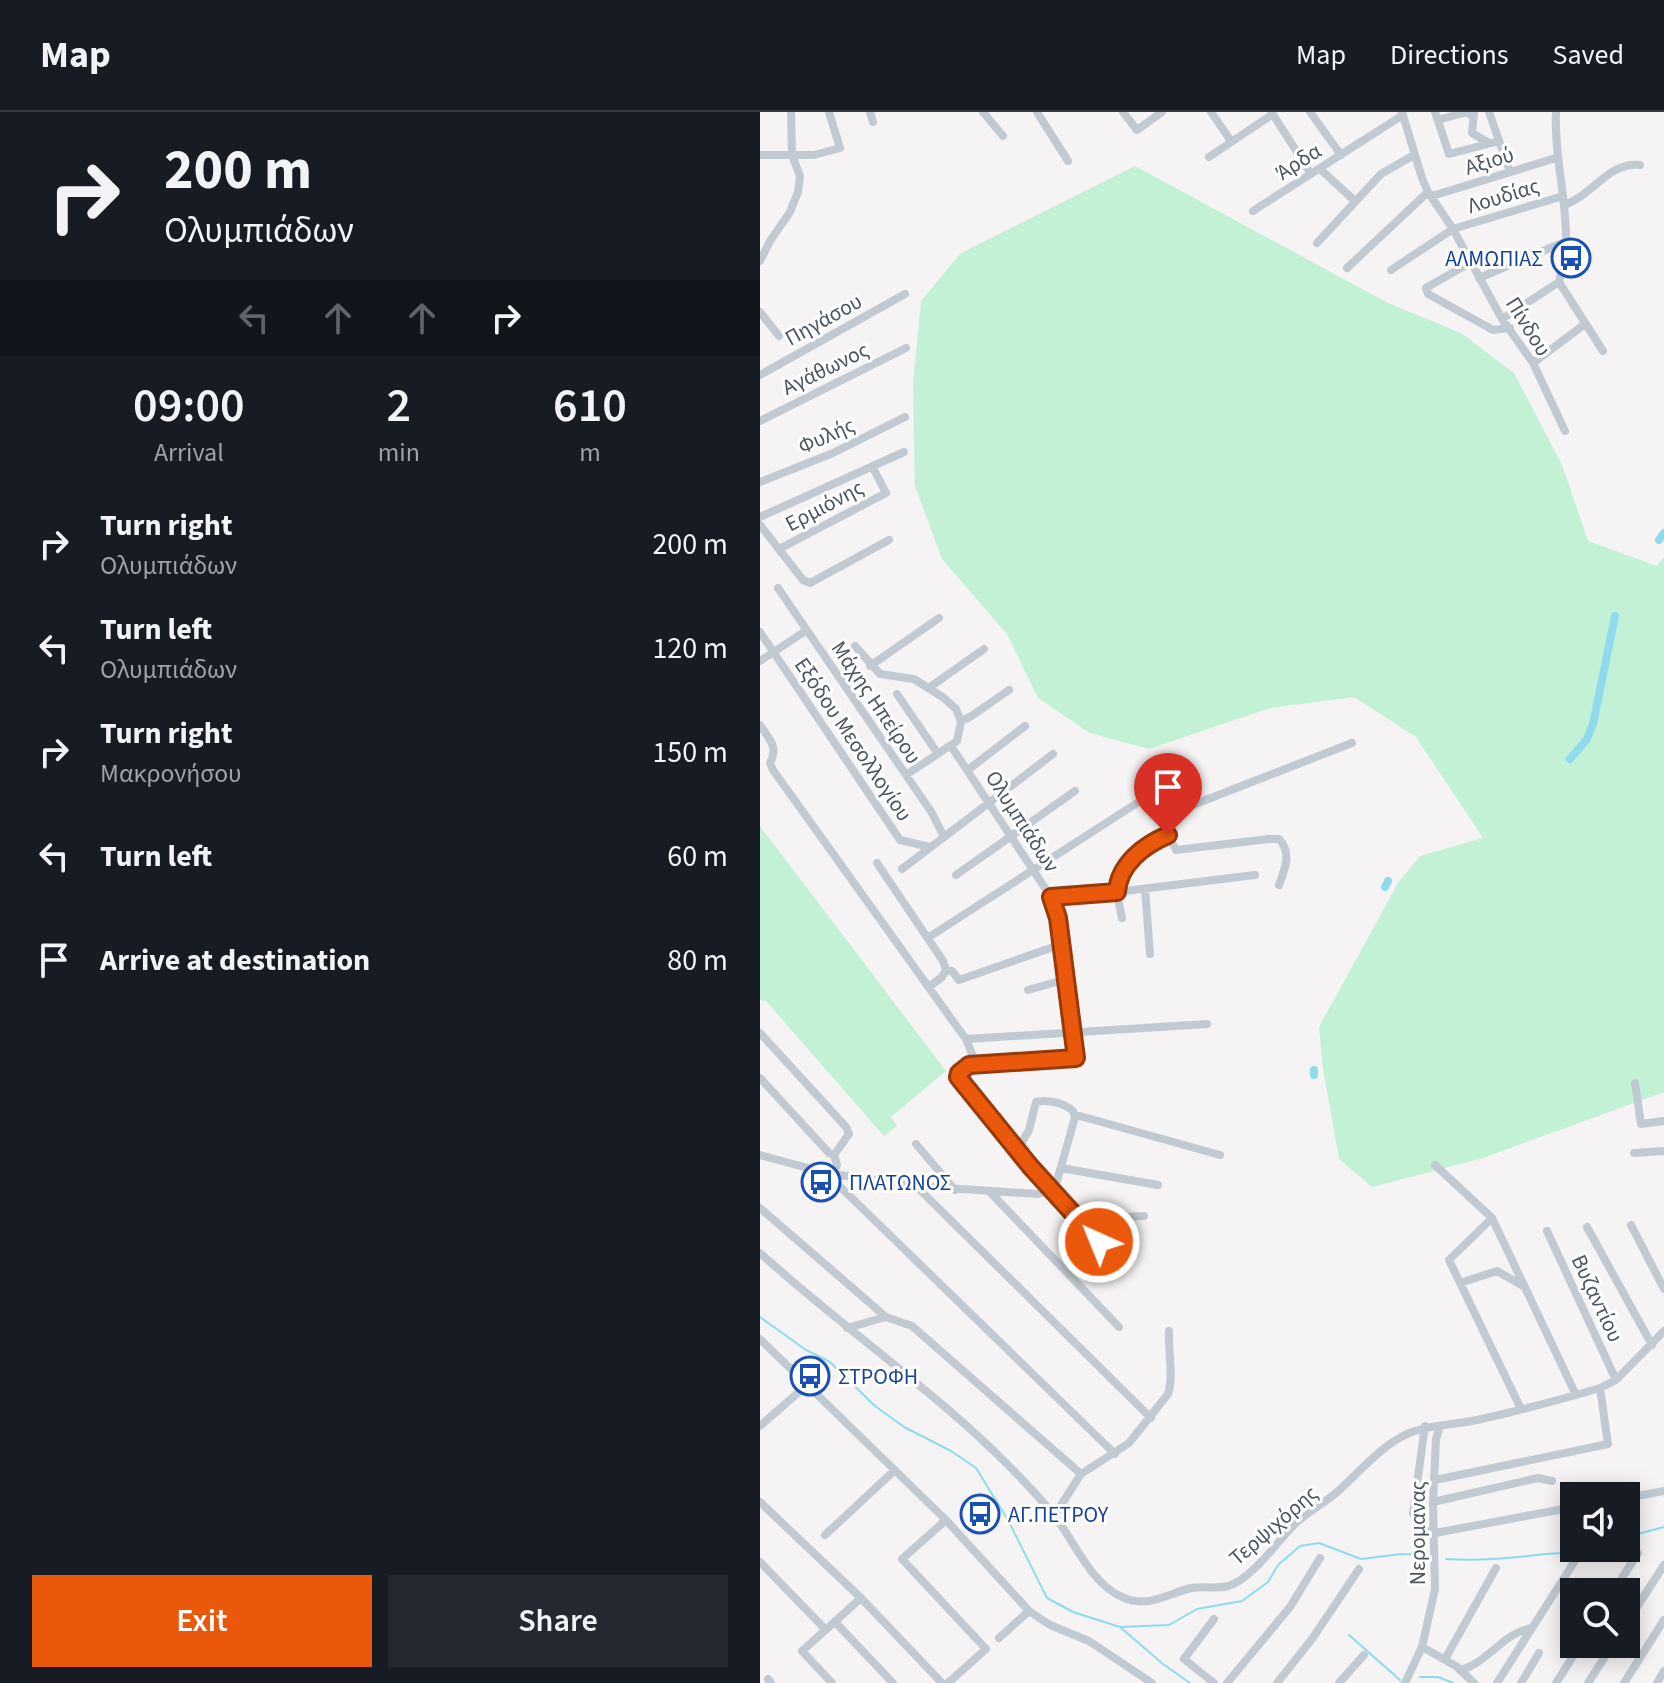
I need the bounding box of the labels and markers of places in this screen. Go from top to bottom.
bus stop icon: ΑΛΜΩΠΙΑΣ [1550,237,1592,279]
place label: ΑΛΜΩΠΙΑΣ [1445,243,1543,275]
pin [1134,753,1202,835]
bus stop icon: ΠΛΑΤΩΝΟΣ [800,1161,842,1203]
place label: ΠΛΑΤΩΝΟΣ [849,1167,952,1199]
bus stop icon: ΣΤΡΟΦΗ [789,1355,831,1397]
place label: ΣΤΡΟΦΗ [838,1361,918,1393]
bus stop icon: ΑΓ.ΠΕΤΡΟΥ [959,1493,1001,1535]
place label: ΑΓ.ΠΕΤΡΟΥ [1008,1499,1109,1531]

